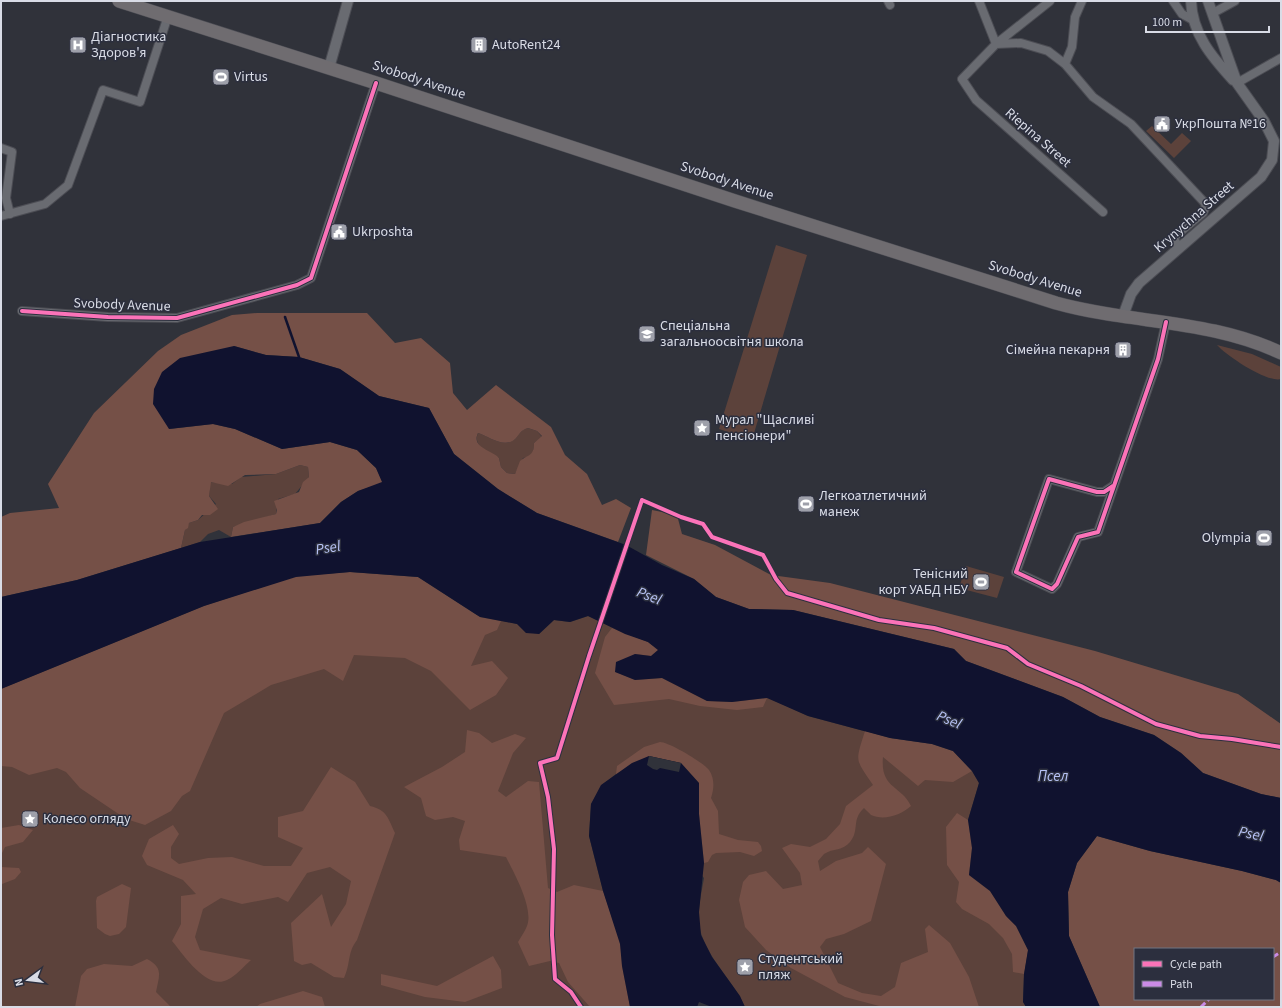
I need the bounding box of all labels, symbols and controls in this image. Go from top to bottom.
scale bar [1146,8,1269,34]
text: 100 m [1152,14,1182,31]
place label: Діагностика Здоров'я [91,27,166,63]
hospital icon: Діагностика Здоров'я [68,35,88,55]
building icon: AutoRent24 [469,35,489,55]
place label: AutoRent24 [492,35,560,55]
street label: Svobody Avenue [370,55,468,105]
sports icon: Virtus [211,67,231,87]
place label: Virtus [234,67,268,87]
street label: Riepina Street [1000,104,1076,173]
public building icon: УкрПошта №16 [1152,114,1172,134]
place label: УкрПошта №16 [1175,114,1266,134]
street label: Svobody Avenue [678,156,776,206]
street label: Krynychna Street [1149,176,1239,258]
public building icon: Ukrposhta [329,222,349,242]
place label: Ukrposhta [352,222,413,242]
street label: Svobody Avenue [986,255,1084,303]
street label: Svobody Avenue [73,293,171,317]
place label: Спеціальна загальноосвітня школа [660,316,804,352]
school or university icon: Спеціальна загальноосвітня школа [637,324,657,344]
place label: Сімейна пекарня [1006,340,1110,360]
building icon: Сімейна пекарня [1113,340,1133,360]
place label: Мурал "Щасливі пенсіонери" [715,410,815,446]
place icon: Мурал "Щасливі пенсіонери" [692,418,712,438]
place label: Легкоатлетичний манеж [819,486,927,522]
sports icon: Легкоатлетичний манеж [796,494,816,514]
place label: Olympia [1202,528,1251,548]
sports icon: Olympia [1254,528,1274,548]
water label: Psel [314,536,342,560]
place label: Тенісний корт УАБД НБУ [878,564,969,600]
sports icon: Тенісний корт УАБД НБУ [971,572,991,592]
water label: Psel [633,582,665,610]
water label: Psel [933,705,965,735]
water label: Псел [1038,766,1068,787]
place icon: Колесо огляду [20,809,40,829]
place label: Колесо огляду [43,809,131,829]
water label: Psel [1236,821,1266,847]
legend [1134,948,1274,1000]
place label: Студентський пляж [758,949,843,985]
text: Cycle path [1170,956,1222,973]
place icon: Студентський пляж [735,957,755,977]
north arrow [8,960,48,1000]
text: Path [1170,976,1193,993]
text: N [11,977,27,988]

